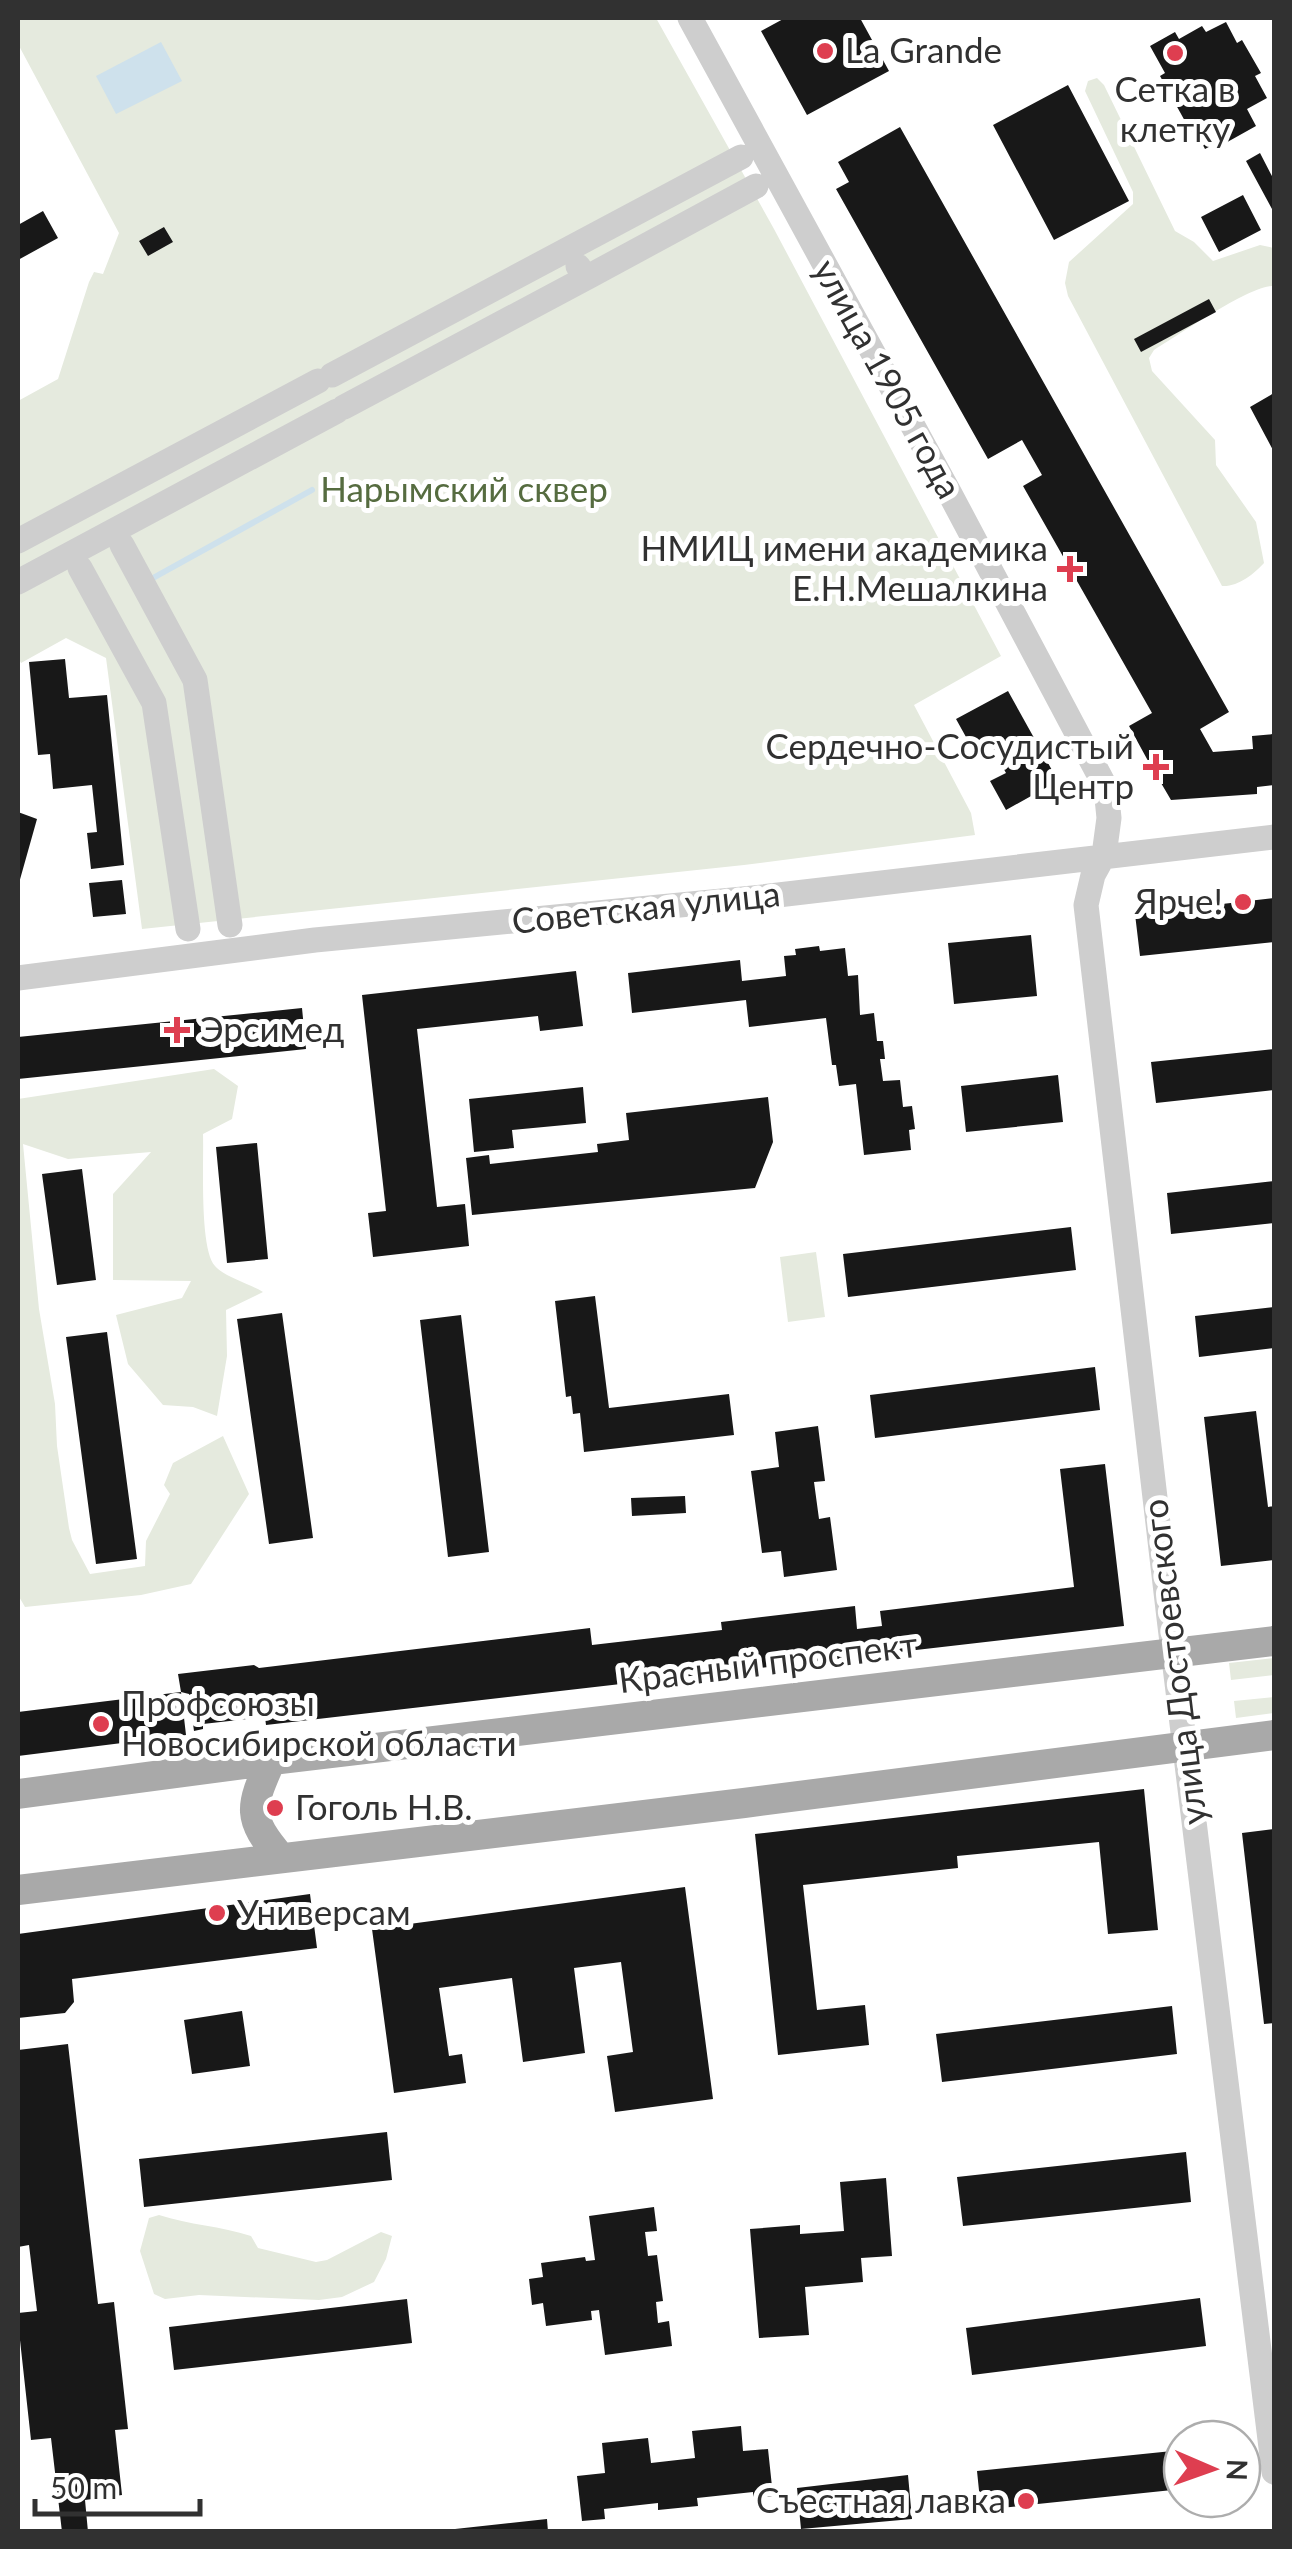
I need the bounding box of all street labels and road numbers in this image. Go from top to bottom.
street label: улица 1905 года [806,251,972,505]
street label: Советская улица [510,871,782,941]
street label: улица Достоевского [1132,1497,1214,1827]
street label: Красный проспект [616,1622,920,1700]

